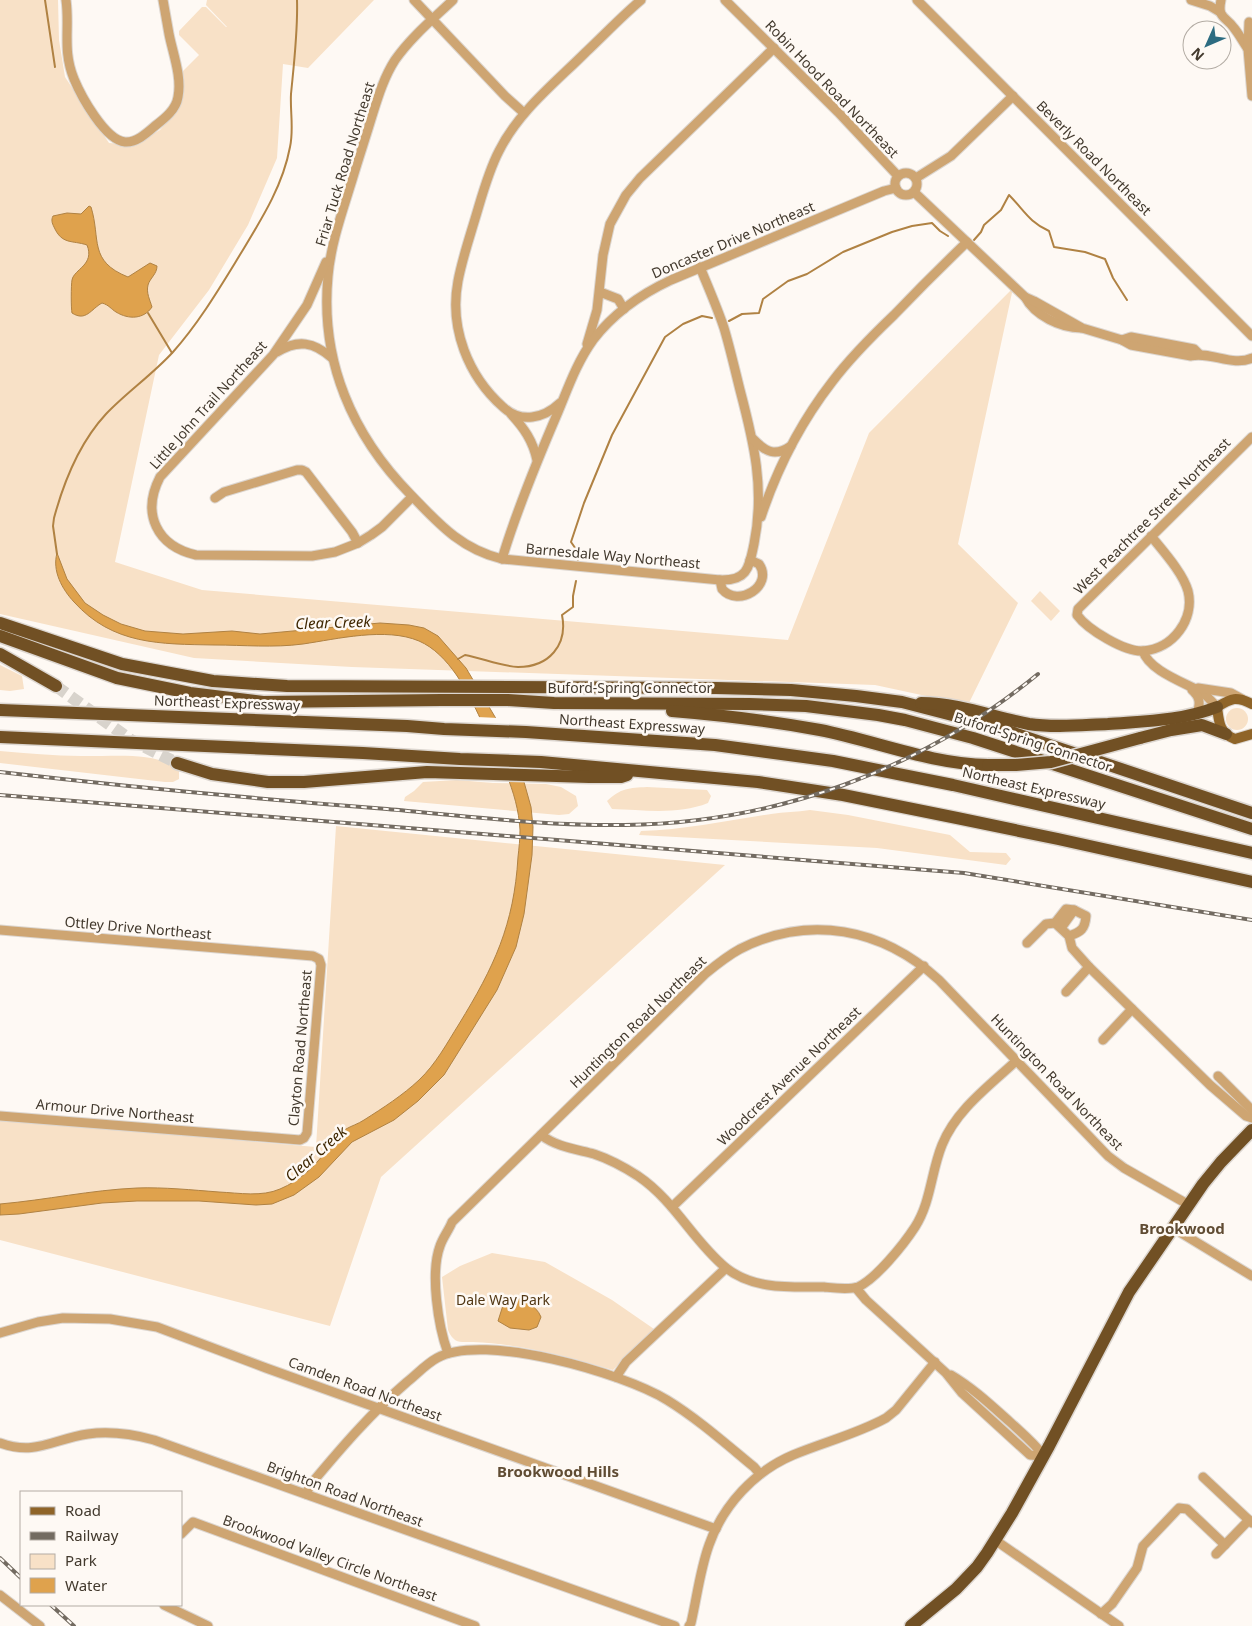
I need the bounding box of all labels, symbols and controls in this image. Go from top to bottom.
street label: Robin Hood Road Northeast [761,16,903,162]
north arrow [1182,20,1232,70]
text: N [1187,44,1208,65]
street label: Friar Tuck Road Northeast [310,79,379,248]
street label: Beverly Road Northeast [1033,96,1156,219]
street label: Doncaster Drive Northeast [648,197,817,283]
street label: Little John Trail Northeast [145,336,271,473]
street label: West Peachtree Street Northeast [1069,433,1234,598]
street label: Barnesdale Way Northeast [525,538,701,573]
water label: Clear Creek [295,611,372,633]
street label: Buford-Spring Connector [548,678,713,697]
street label: Northeast Expressway [154,690,301,715]
street label: Buford-Spring Connector [952,707,1115,776]
street label: Northeast Expressway [558,709,707,738]
street label: Northeast Expressway [961,762,1108,813]
street label: Ottley Drive Northeast [64,912,212,943]
street label: Huntington Road Northeast [565,951,710,1092]
street label: Clayton Road Northeast [283,969,316,1127]
street label: Woodcrest Avenue Northeast [713,1002,865,1149]
street label: Huntington Road Northeast [987,1009,1128,1154]
street label: Armour Drive Northeast [35,1094,195,1127]
water label: Clear Creek [280,1121,351,1186]
district label: Brookwood [1139,1218,1225,1238]
park label: Dale Way Park [456,1290,551,1309]
street label: Camden Road Northeast [286,1352,445,1425]
street label: Brighton Road Northeast [264,1456,426,1531]
district label: Brookwood Hills [497,1461,619,1481]
legend [20,1491,182,1606]
text: Road [65,1500,101,1520]
street label: Brookwood Valley Circle Northeast [220,1510,440,1605]
text: Railway [65,1525,119,1545]
text: Park [65,1550,97,1570]
text: Water [65,1575,107,1595]

